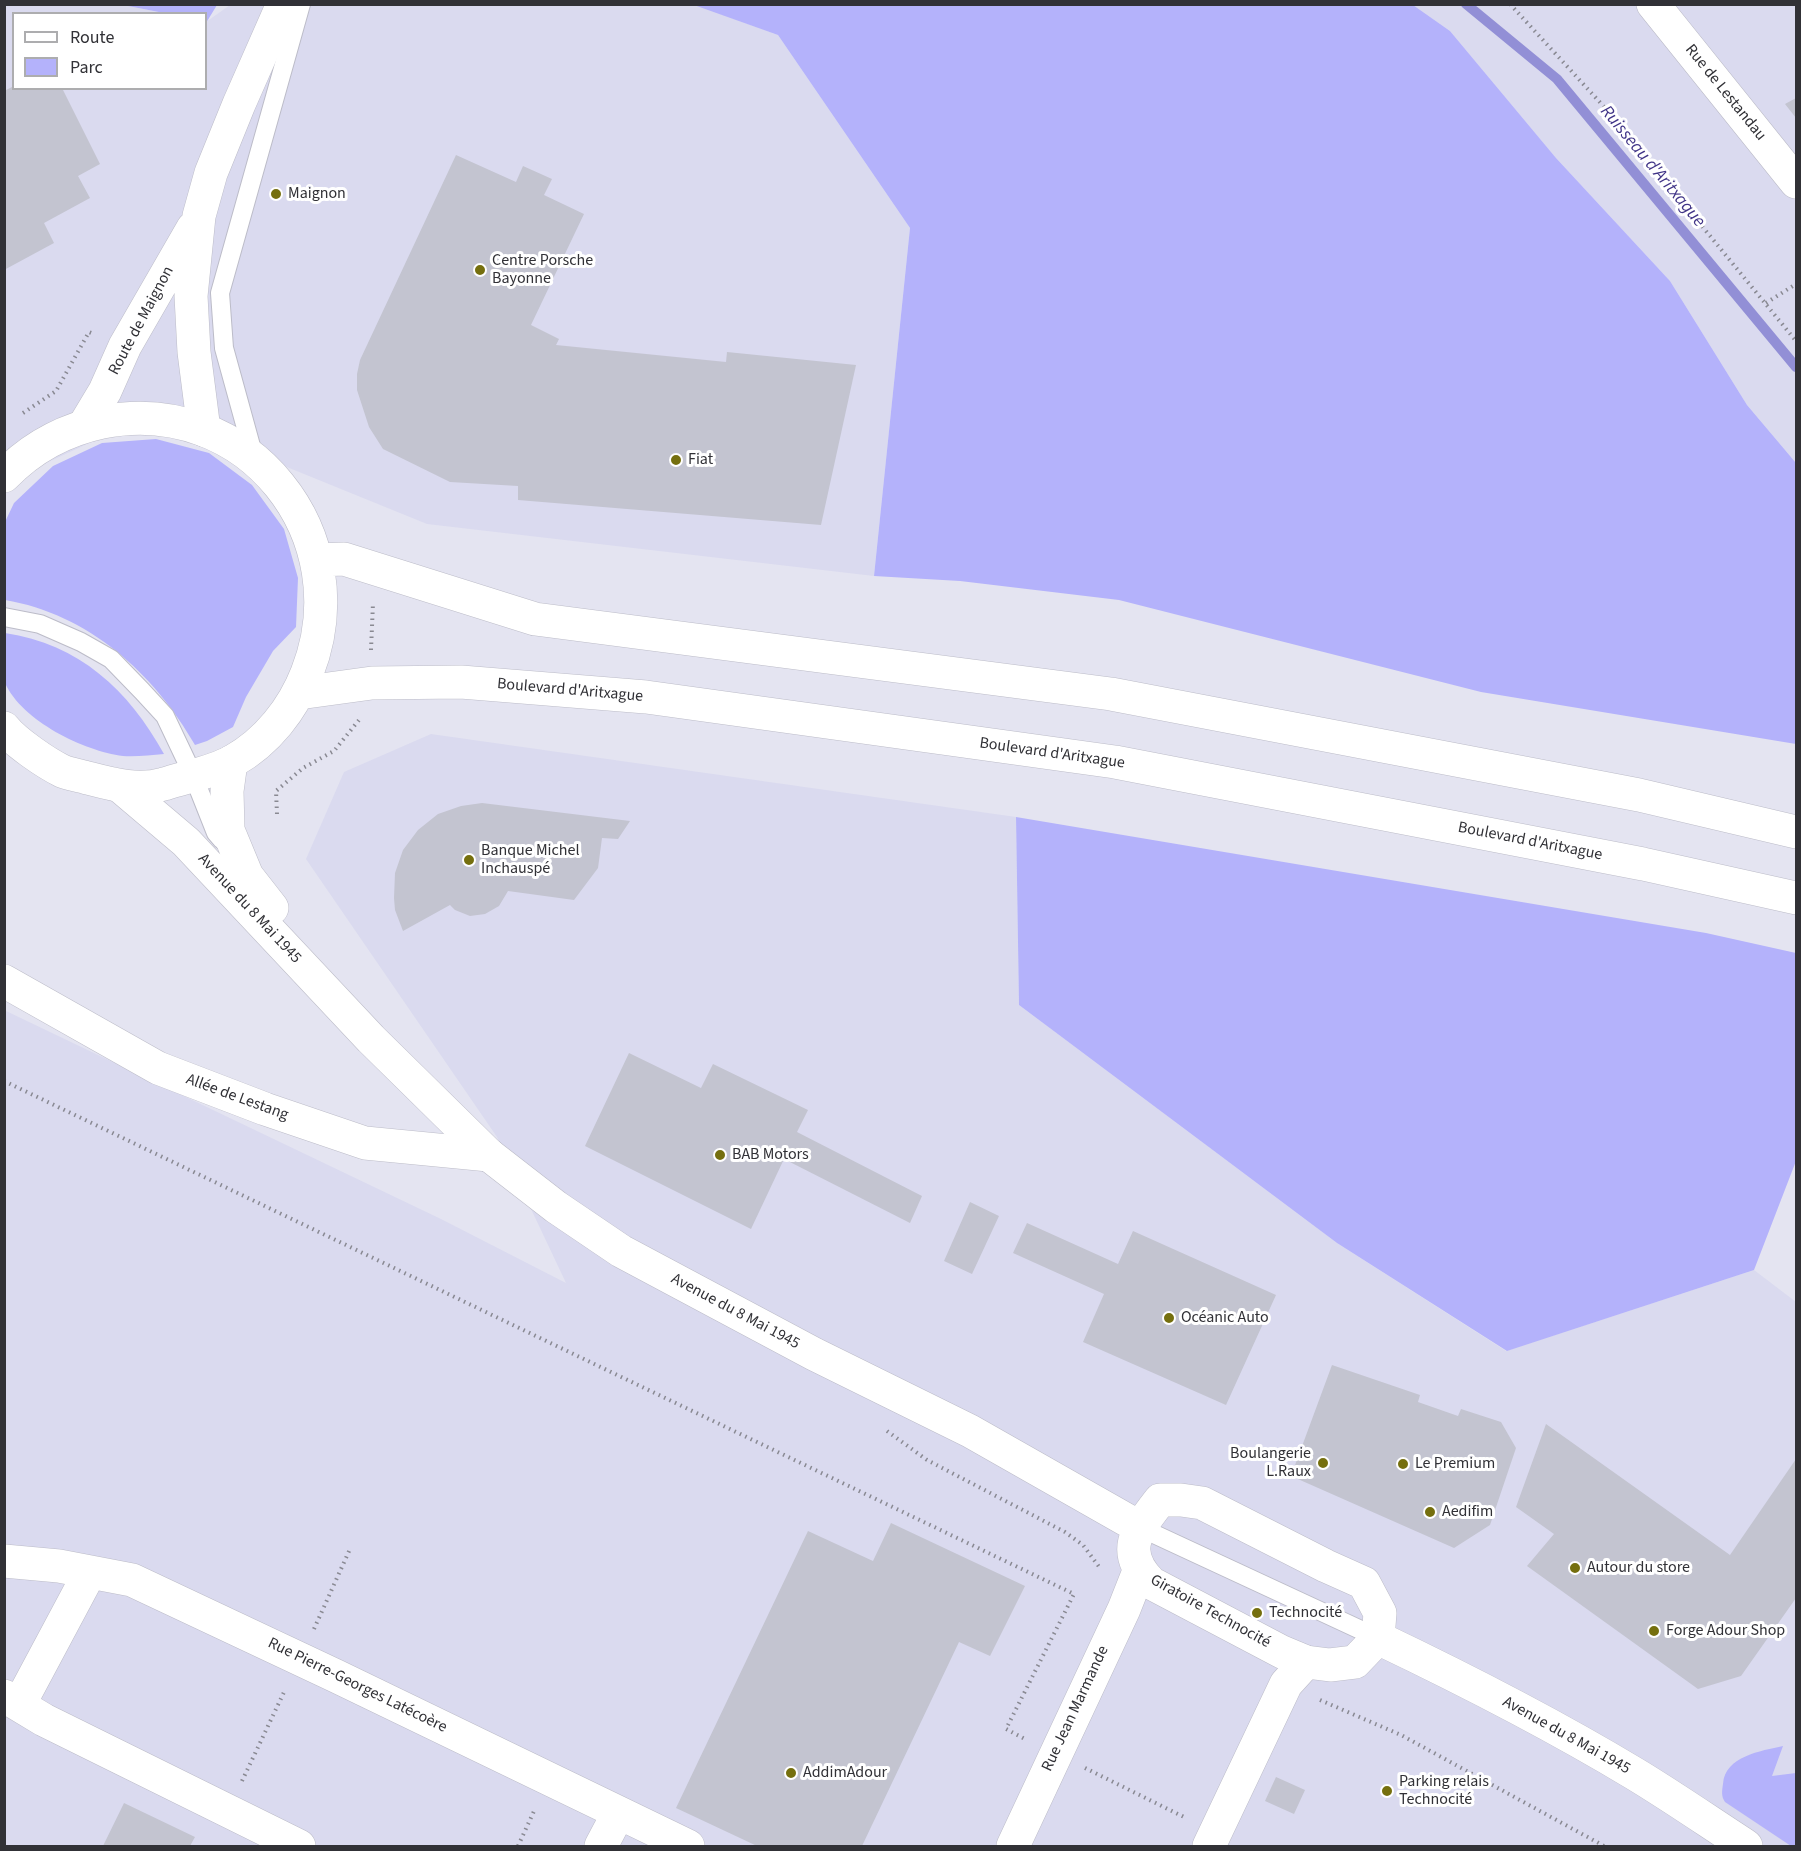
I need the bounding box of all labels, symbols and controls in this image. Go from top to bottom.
legend [12,12,207,90]
text: Route [70,25,114,50]
street label: Rue de Lestandau [1680,41,1770,145]
text: Parc [70,55,103,80]
water label: Ruisseau d'Aritxague [1595,102,1709,232]
place label: Maignon [288,184,346,204]
marker: Maignon [269,187,283,201]
place label: Centre Porsche Bayonne [492,251,593,289]
street label: Route de Maignon [105,263,179,379]
marker: Centre Porsche Bayonne [473,263,487,277]
place label: Fiat [688,450,713,470]
marker: Fiat [669,453,683,467]
street label: Boulevard d'Aritxague [496,675,644,707]
street label: Boulevard d'Aritxague [978,734,1126,774]
street label: Boulevard d'Aritxague [1456,819,1604,865]
place label: Banque Michel Inchauspé [481,841,580,879]
street label: Avenue du 8 Mai 1945 [193,850,305,968]
marker: Banque Michel Inchauspé [462,853,476,867]
street label: Allée de Lestang [183,1071,291,1125]
place label: BAB Motors [732,1145,809,1165]
marker: BAB Motors [713,1148,727,1162]
street label: Avenue du 8 Mai 1945 [667,1270,803,1354]
place label: Océanic Auto [1181,1308,1269,1328]
marker: Océanic Auto [1162,1311,1176,1325]
place label: Boulangerie L.Raux [1230,1444,1311,1482]
place label: Le Premium [1415,1454,1495,1474]
marker: Boulangerie L.Raux [1316,1456,1330,1470]
marker: Le Premium [1396,1457,1410,1471]
place label: Aedifim [1442,1502,1493,1522]
marker: Aedifim [1423,1505,1437,1519]
place label: Autour du store [1587,1558,1690,1578]
marker: Autour du store [1568,1561,1582,1575]
street label: Giratoire Technocité [1147,1571,1273,1653]
place label: Technocité [1269,1603,1342,1623]
marker: Technocité [1250,1606,1264,1620]
place label: Forge Adour Shop [1666,1621,1785,1641]
marker: Forge Adour Shop [1647,1624,1661,1638]
street label: Rue Pierre-Georges Latécoère [264,1634,450,1738]
street label: Rue Jean Marmande [1038,1643,1114,1775]
street label: Avenue du 8 Mai 1945 [1499,1693,1633,1779]
place label: AddimAdour [803,1763,887,1783]
marker: AddimAdour [784,1766,798,1780]
place label: Parking relais Technocité [1399,1772,1489,1810]
marker: Parking relais Technocité [1380,1784,1394,1798]

